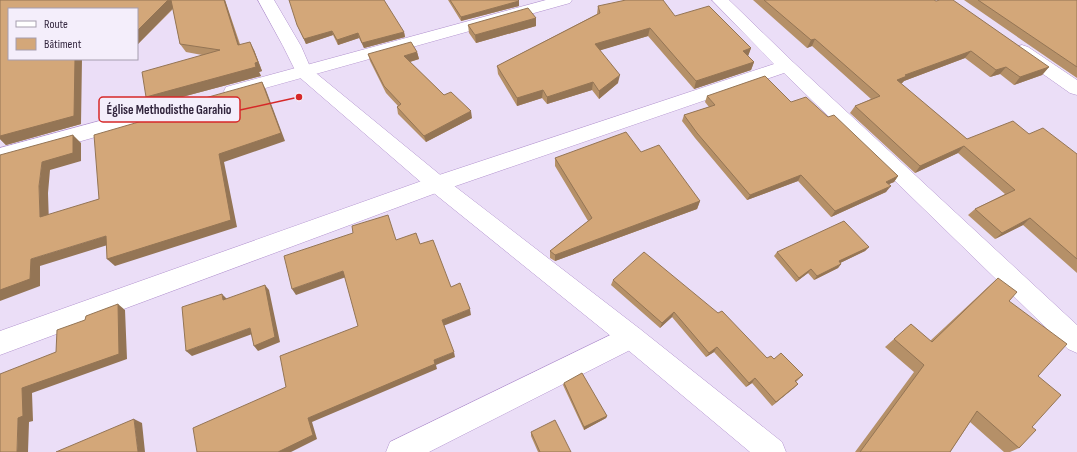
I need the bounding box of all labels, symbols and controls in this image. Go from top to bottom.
legend [8,8,138,60]
text: Route [44,17,68,32]
text: Bâtiment [44,37,82,52]
callout: Église Methodisthe Garahio [99,97,240,122]
text: Église Methodisthe Garahio [107,102,232,118]

